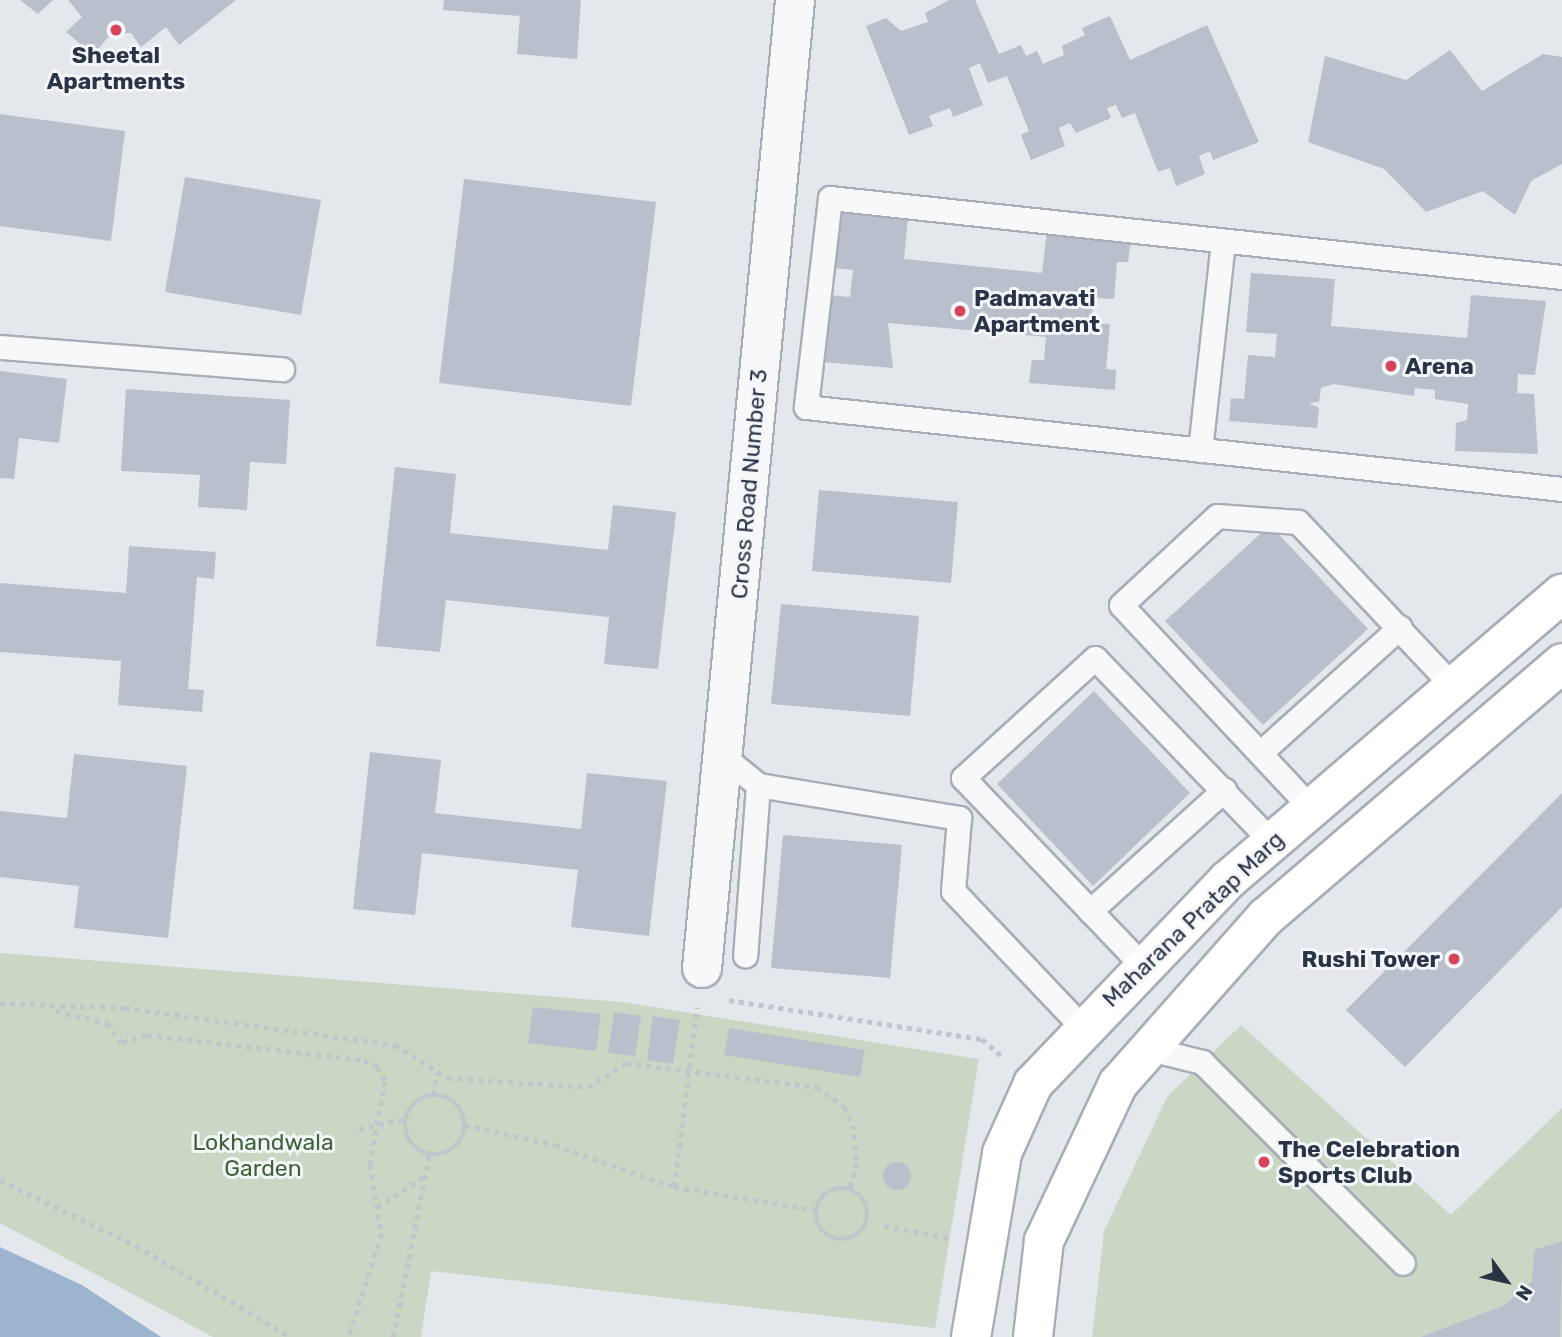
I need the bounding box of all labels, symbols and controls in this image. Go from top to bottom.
marker: Sheetal Apartments [108,22,124,38]
place label: Sheetal Apartments [47,41,185,95]
place label: Padmavati Apartment [974,284,1100,338]
marker: Padmavati Apartment [952,303,968,319]
place label: Arena [1405,352,1474,380]
marker: Arena [1383,358,1399,374]
street label: Cross Road Number 3 [725,368,773,600]
street label: Maharana Pratap Marg [1097,825,1289,1013]
place label: Rushi Tower [1301,945,1440,973]
marker: Rushi Tower [1446,951,1462,967]
park label: Lokhandwala Garden [192,1128,334,1182]
place label: The Celebration Sports Club [1278,1135,1460,1189]
marker: The Celebration Sports Club [1256,1154,1272,1170]
north arrow [1471,1246,1541,1316]
text: N [1511,1281,1537,1305]

